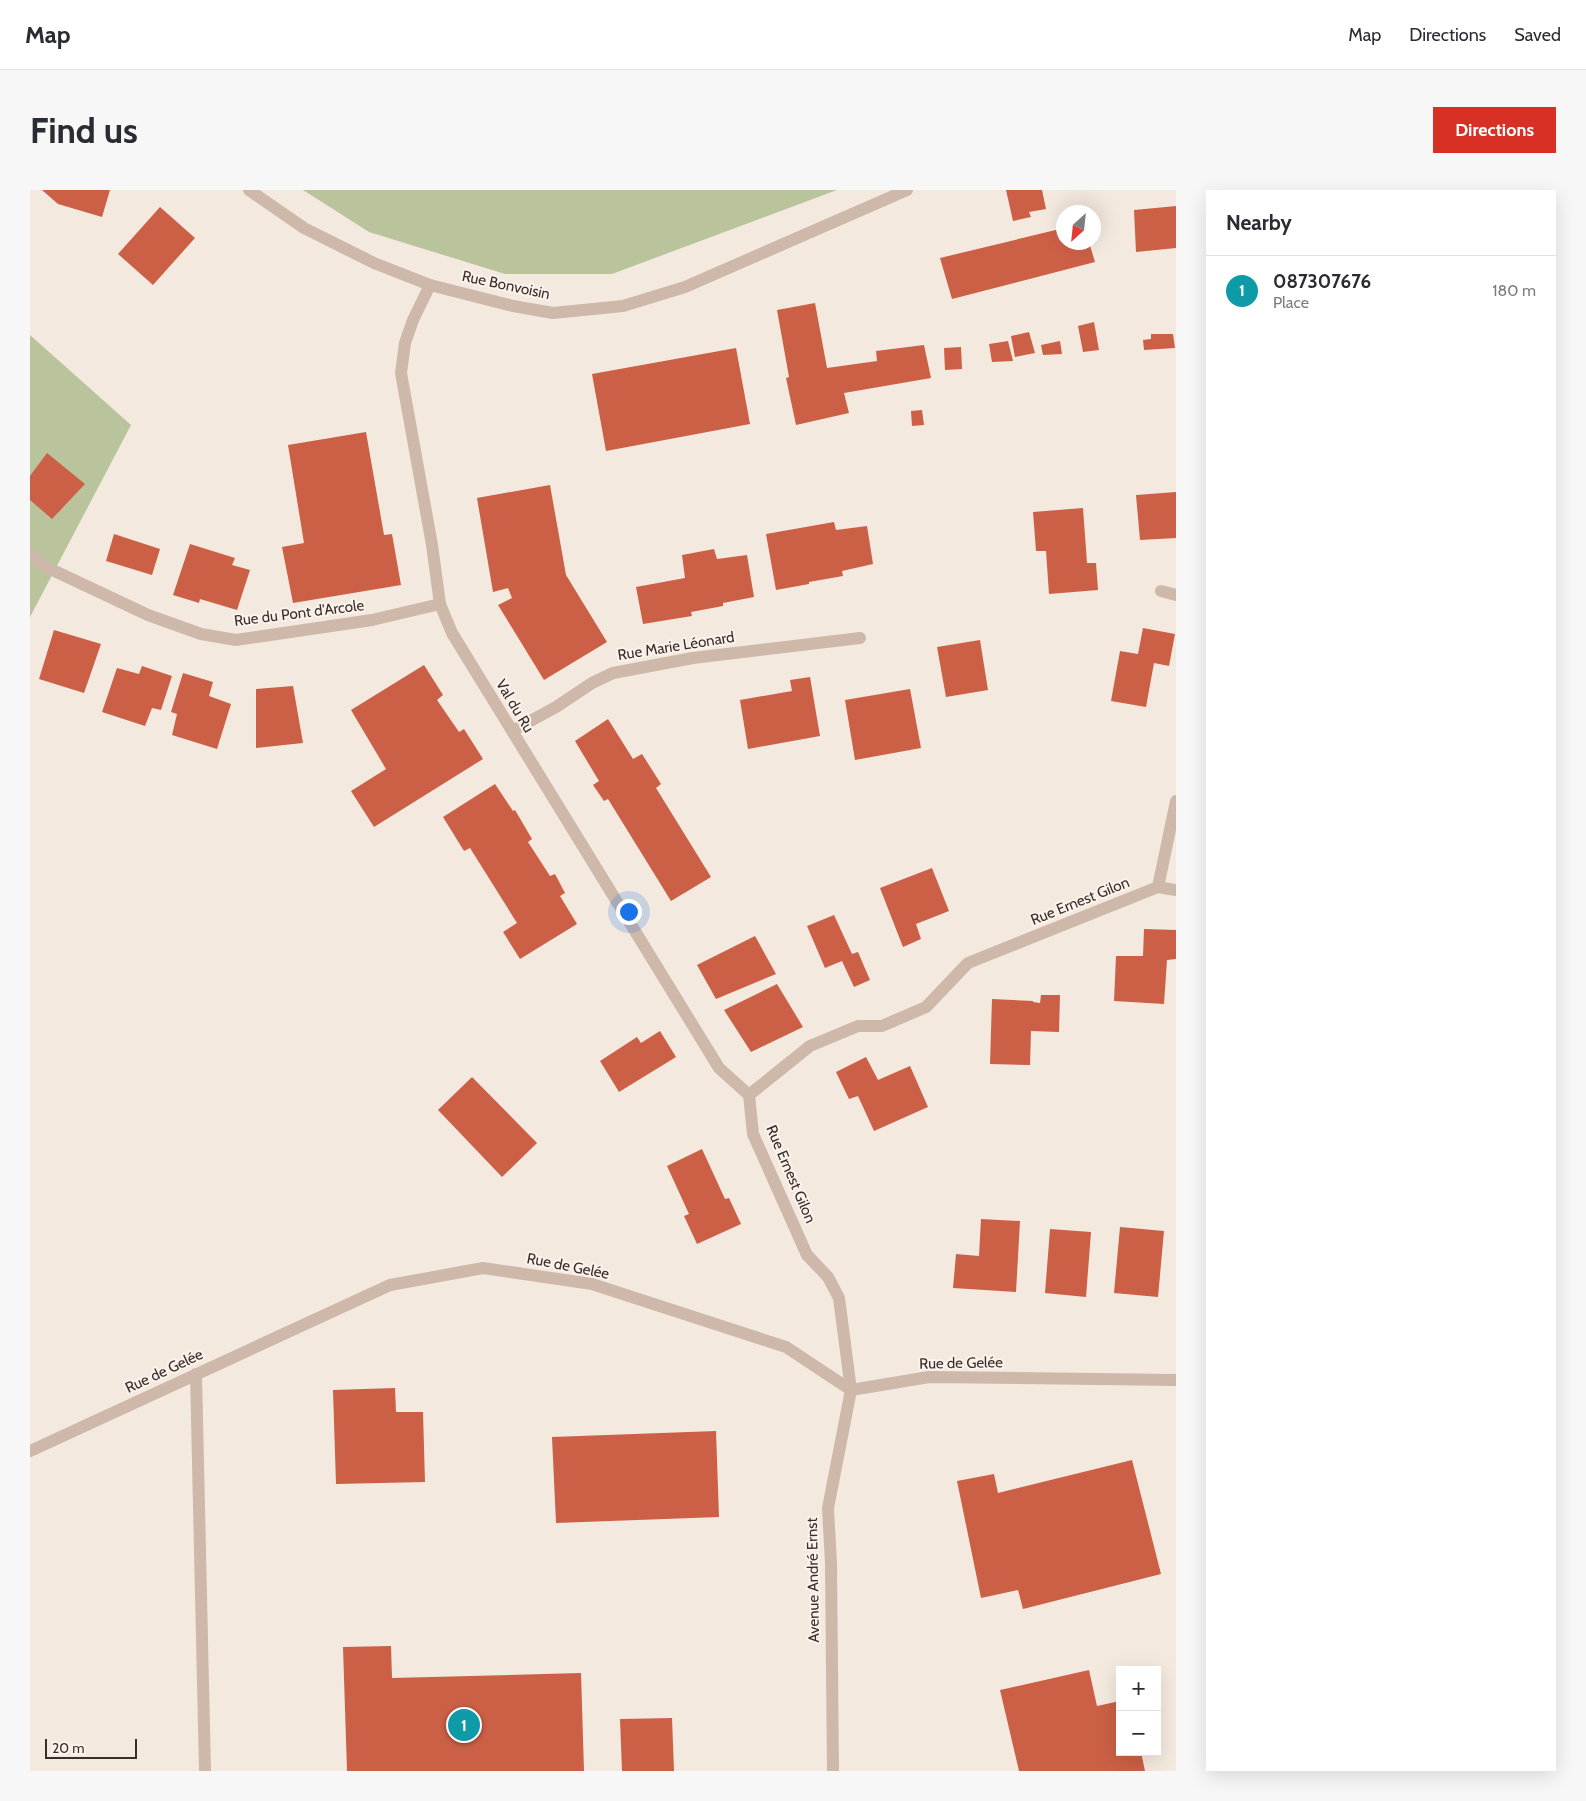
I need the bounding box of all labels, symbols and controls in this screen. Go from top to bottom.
text: Map [25,20,71,49]
text: Map [1348,24,1381,46]
text: Directions [1409,24,1486,46]
text: Saved [1514,24,1561,46]
button: Directions [1433,107,1556,153]
text: Find us [30,109,138,152]
north arrow [1056,205,1101,250]
text: Nearby [1226,210,1292,235]
street label: Rue Bonvoisin [460,267,552,303]
text: 087307676 [1273,270,1371,293]
text: 1 [1239,281,1245,300]
text: 180 m [1492,281,1536,300]
text: Place [1273,293,1309,312]
street label: Rue du Pont d'Arcole [233,596,365,630]
street label: Rue Marie Léonard [616,628,736,664]
street label: Val du Ru [492,676,538,736]
street label: Rue Ernest Gilon [1028,873,1132,929]
your location [616,899,642,925]
street label: Rue Ernest Gilon [762,1122,820,1226]
street label: Rue de Gelée [525,1249,611,1283]
street label: Rue de Gelée [122,1345,206,1397]
street label: Rue de Gelée [919,1353,1003,1373]
street label: Avenue André Ernst [803,1517,823,1643]
map controls [1116,1666,1161,1756]
button: + [1116,1666,1161,1711]
pin: 1 [448,1706,480,1744]
button: − [1116,1711,1161,1756]
scale bar [45,1736,138,1759]
text: 20 m [52,1739,85,1757]

